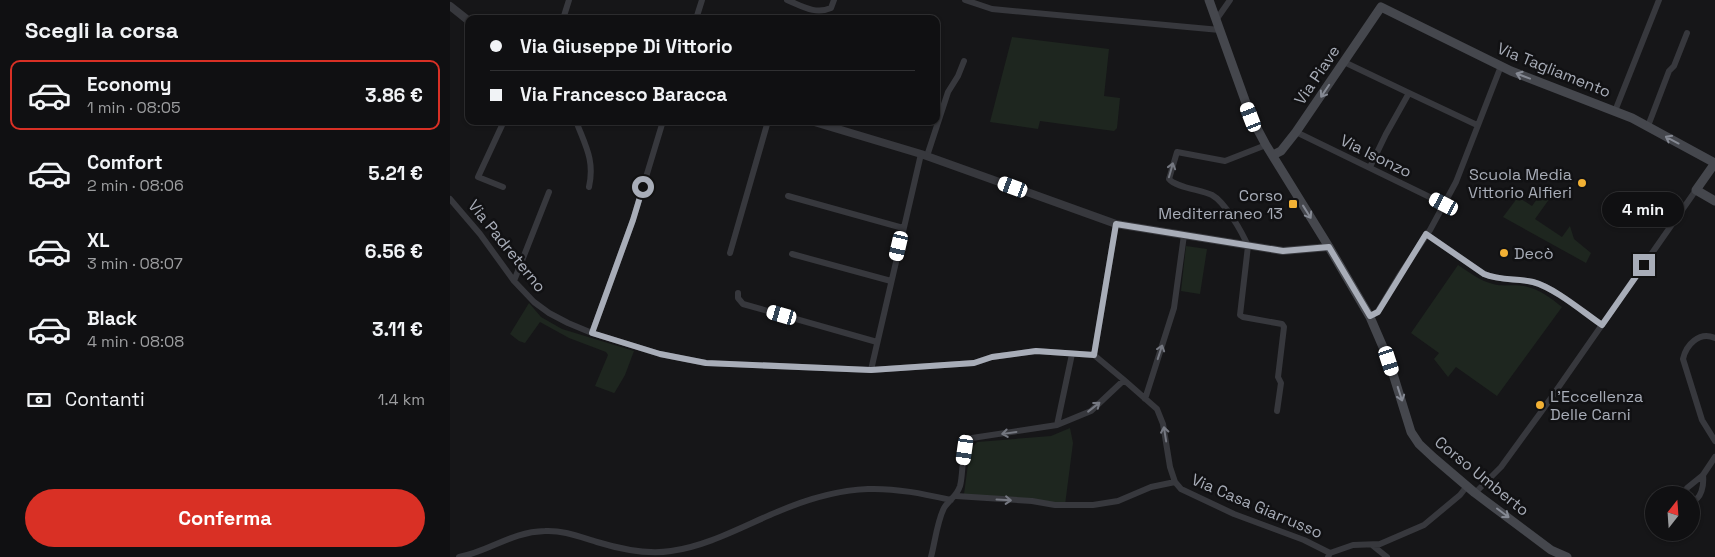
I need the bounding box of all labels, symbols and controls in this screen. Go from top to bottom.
text: Scegli la corsa [25,16,178,44]
text: Via Giuseppe Di Vittorio [520,34,733,59]
street label: Via Tagliamento [1494,38,1614,102]
street label: Via Piave [1290,41,1344,109]
one-way arrow [1516,71,1531,80]
text: Economy [87,72,171,97]
icon: car [27,73,72,118]
text: Via Francesco Baracca [520,82,727,107]
text: 3.86 € [365,83,423,108]
one-way arrow [1319,83,1329,97]
text: 1 min · 08:05 [87,97,181,118]
car [1238,100,1263,134]
street label: Via Isonzo [1337,130,1415,182]
one-way arrow [1665,134,1680,144]
text: Comfort [87,150,163,175]
icon: car [27,151,72,196]
text: 5.21 € [368,161,423,186]
one-way arrow [1167,162,1177,178]
place label: Scuola Media Vittorio Alfieri [1468,164,1572,203]
text: 2 min · 08:06 [87,175,184,196]
car [996,175,1029,199]
route start [632,176,654,198]
marker: Scuola Media Vittorio Alfieri [1576,177,1588,189]
place label: Corso Mediterraneo 13 [1158,185,1283,224]
car [1427,191,1460,217]
callout: 4 min [1603,192,1685,228]
street label: Via Padreterno [463,195,551,297]
marker: Corso Mediterraneo 13 [1287,198,1299,210]
text: 4 min [1622,199,1664,220]
one-way arrow [1302,205,1312,219]
text: XL [87,228,110,253]
icon: car [27,229,72,274]
car [888,230,909,262]
text: 6.56 € [365,239,423,264]
place label: Decò [1514,243,1554,264]
marker: Decò [1498,247,1510,259]
text: 3 min · 08:07 [87,253,183,274]
route end [1633,254,1655,276]
car [765,304,798,326]
text: Black [87,306,137,331]
icon: car [27,307,72,352]
text: 3.11 € [372,317,423,342]
text: 4 min · 08:08 [87,331,184,352]
car [1377,344,1400,378]
one-way arrow [1156,345,1165,360]
icon: cash [25,386,53,414]
one-way arrow [1396,386,1405,402]
place label: L’Eccellenza Delle Carni [1550,386,1643,425]
text: Contanti [65,387,145,412]
text: 1.4 km [378,389,425,410]
marker: L’Eccellenza Delle Carni [1534,399,1546,411]
one-way arrow [1087,402,1100,413]
one-way arrow [1160,427,1170,443]
one-way arrow [1001,428,1017,438]
street label: Corso Umberto [1430,431,1534,521]
car [955,434,974,466]
street label: Via Casa Giarrusso [1188,469,1326,543]
north arrow [1645,486,1700,541]
map controls [1645,486,1700,541]
button: Conferma [25,489,425,547]
one-way arrow [996,495,1012,504]
one-way arrow [1496,508,1509,519]

